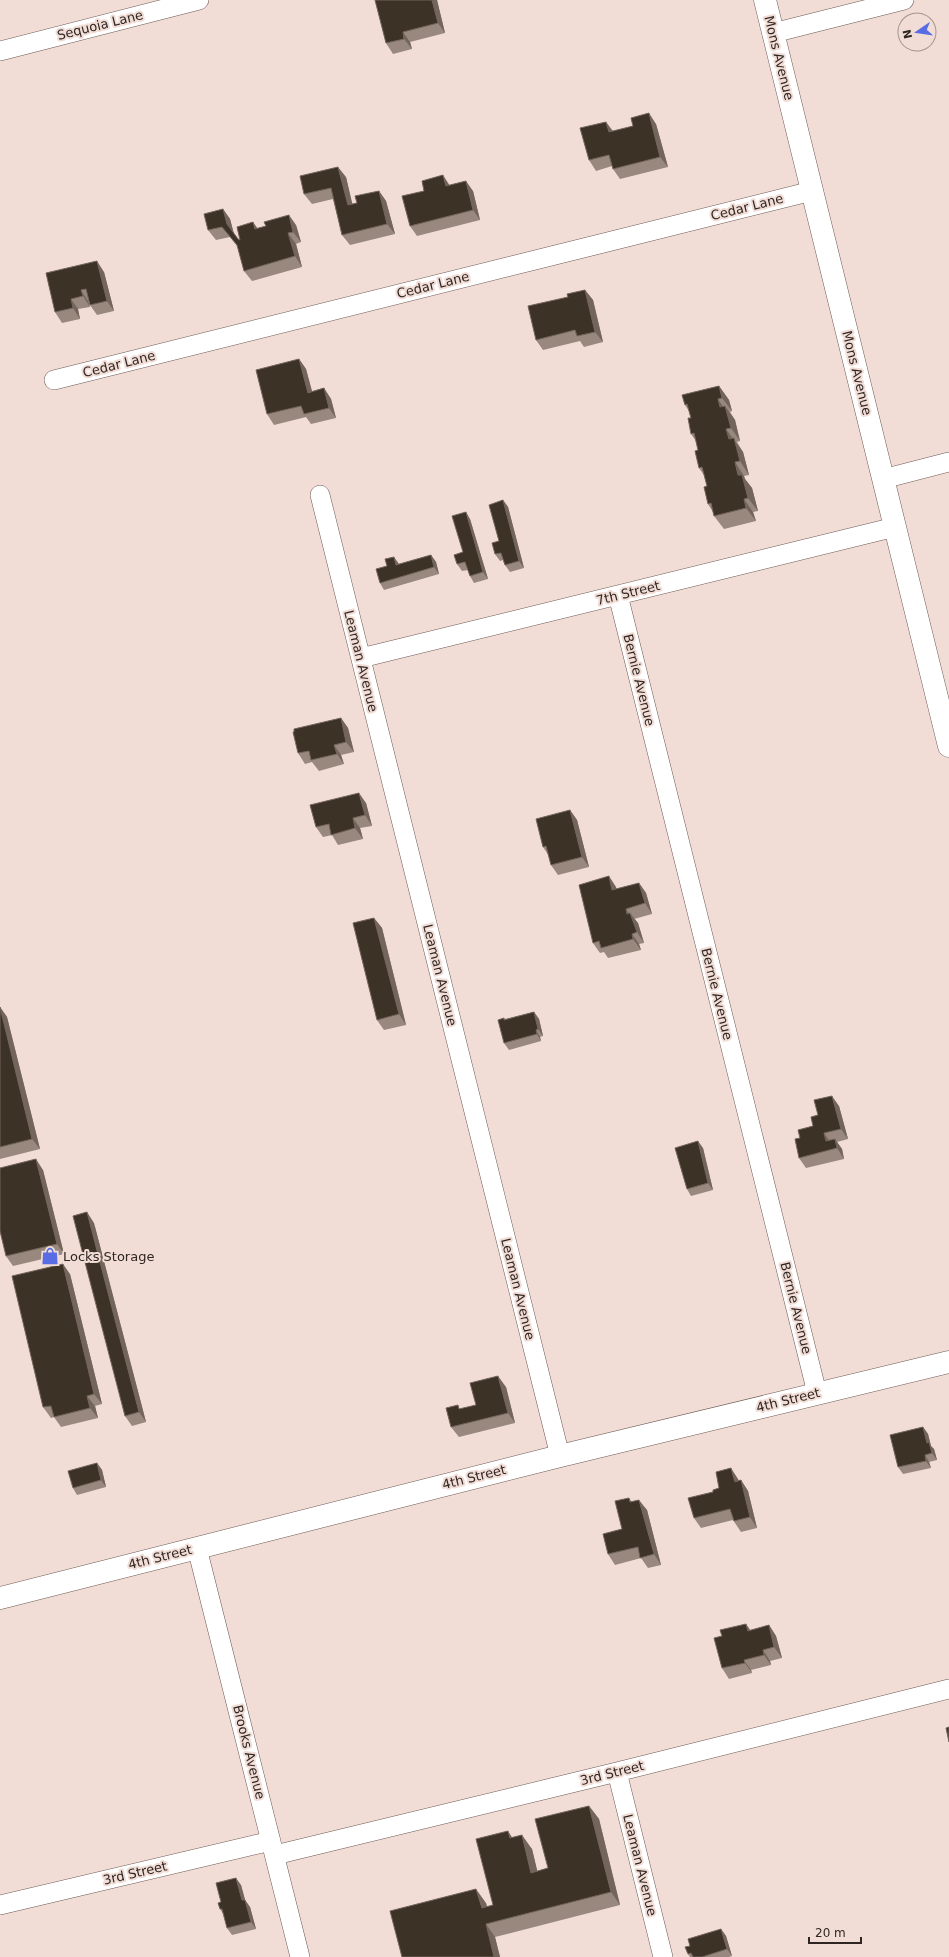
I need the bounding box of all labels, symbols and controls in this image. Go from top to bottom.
street label: Sequoia Lane [56,7,144,43]
north arrow [897,12,937,52]
street label: Mons Avenue [761,14,797,102]
text: N [900,28,915,40]
street label: Cedar Lane [709,191,785,223]
street label: Cedar Lane [395,269,471,301]
street label: Mons Avenue [839,329,875,417]
street label: Cedar Lane [81,348,157,380]
street label: 7th Street [595,578,661,608]
street label: Leaman Avenue [341,609,381,713]
street label: Bernie Avenue [620,632,658,728]
street label: Leaman Avenue [420,923,460,1027]
street label: Bernie Avenue [698,946,736,1042]
street label: Leaman Avenue [498,1237,538,1341]
shop icon: Locks Storage [40,1246,60,1266]
place label: Locks Storage [63,1249,154,1264]
street label: Bernie Avenue [777,1260,815,1356]
street label: 4th Street [755,1385,821,1415]
street label: 4th Street [441,1462,507,1492]
street label: 4th Street [127,1542,193,1572]
street label: Brooks Avenue [230,1703,268,1801]
street label: 3rd Street [579,1758,645,1788]
street label: Leaman Avenue [620,1813,660,1917]
street label: 3rd Street [102,1858,168,1888]
scale bar [809,1919,861,1945]
text: 20 m [815,1926,846,1940]

